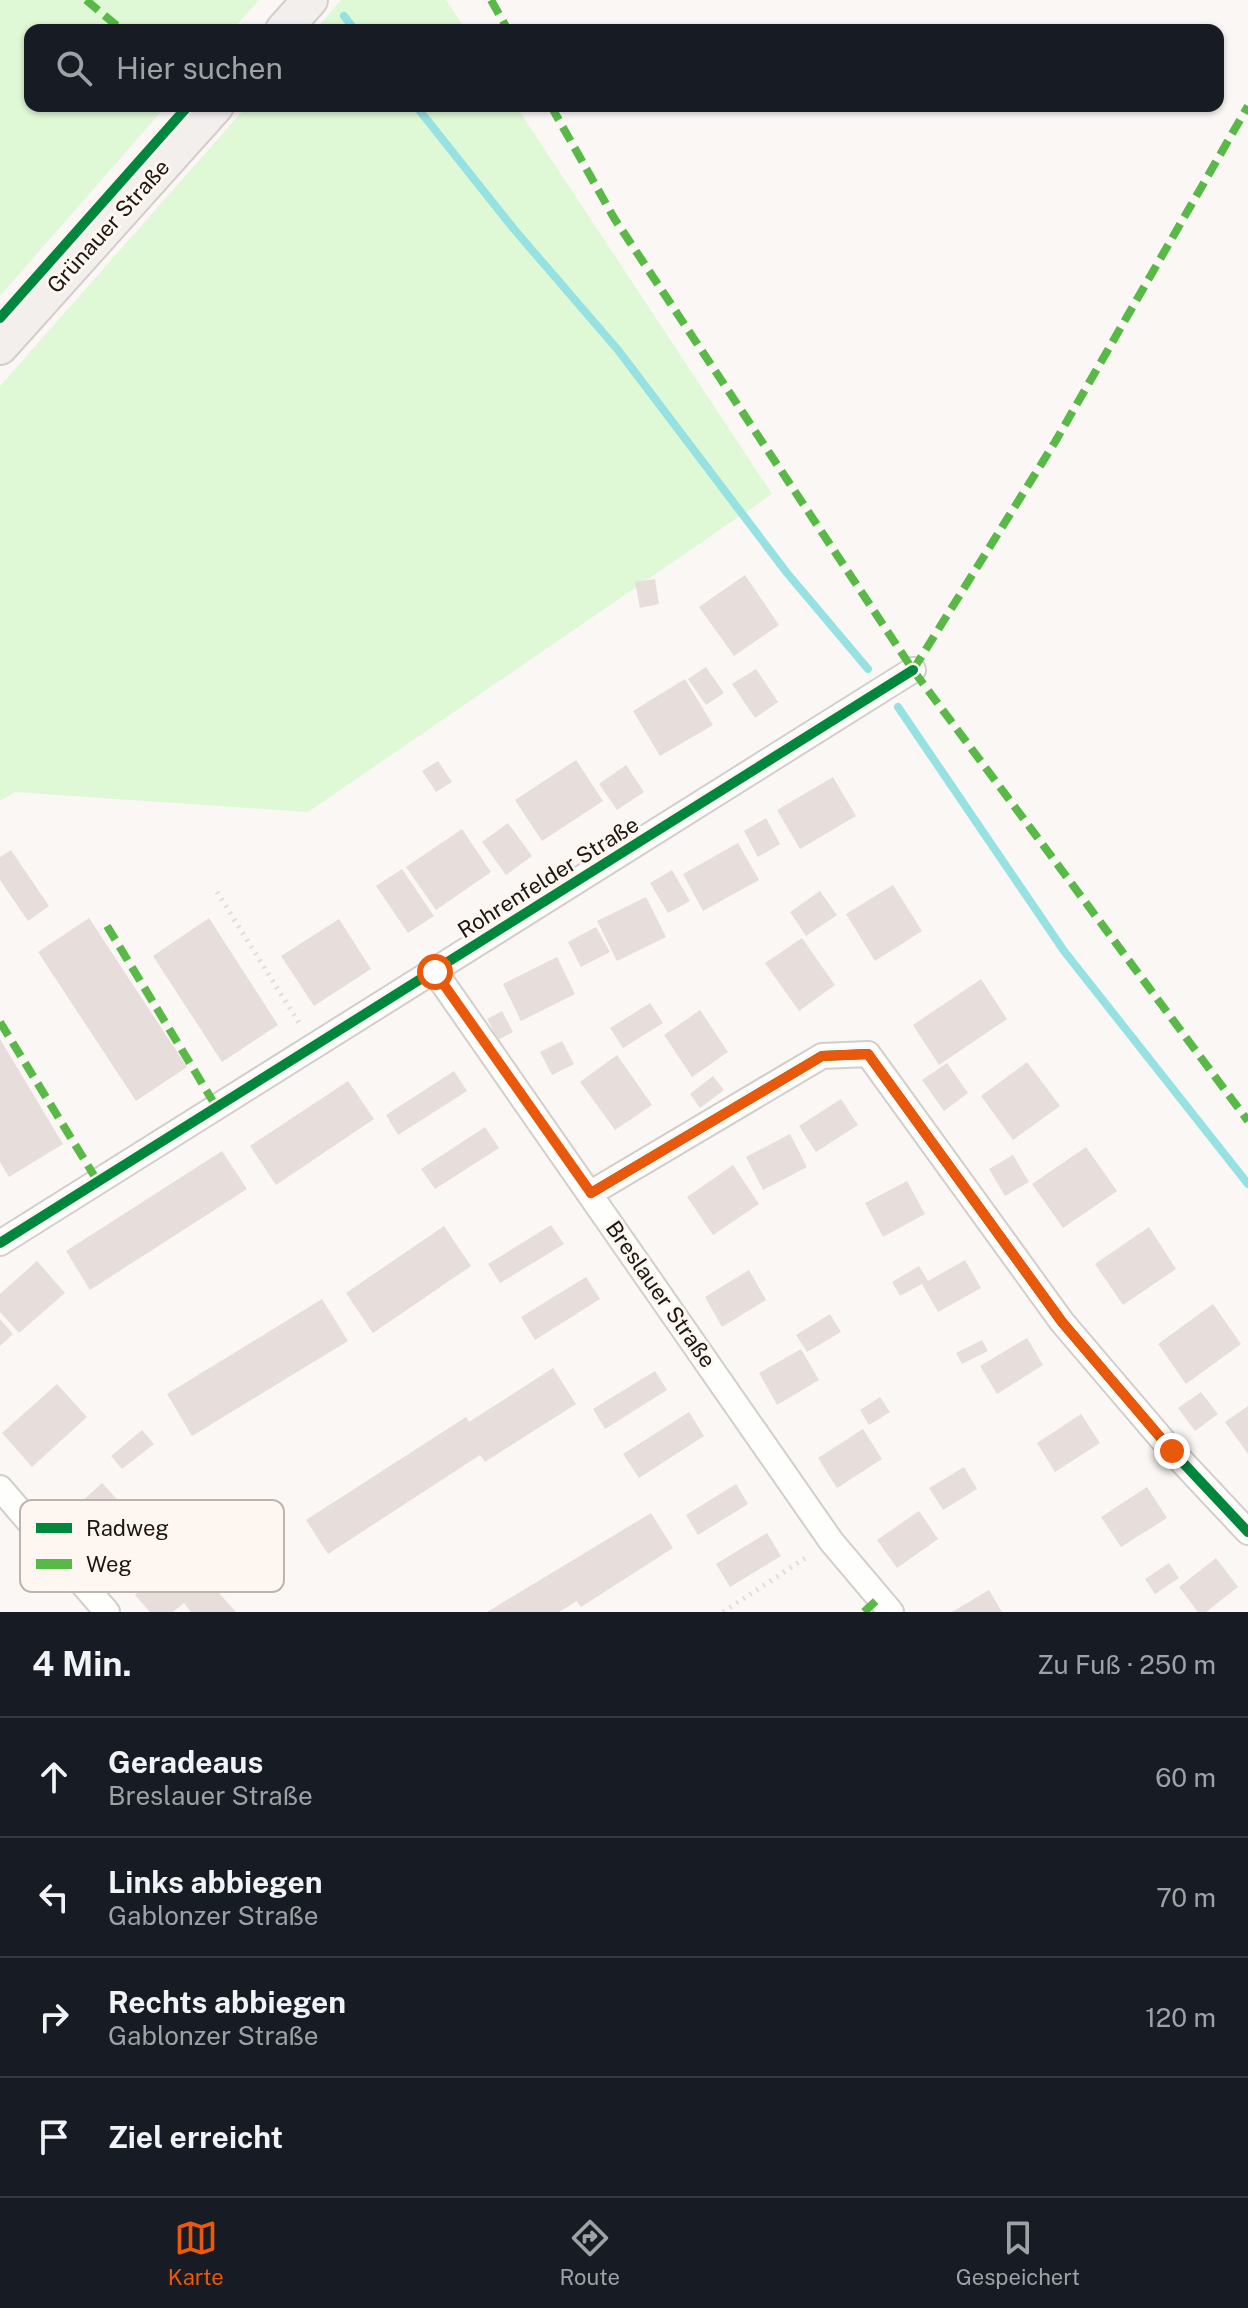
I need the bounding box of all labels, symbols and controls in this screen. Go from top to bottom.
search box [24,24,1224,112]
icon: search [52,46,96,90]
text: Hier suchen [116,50,283,86]
street label: Grünauer Straße [41,154,175,298]
street label: Rohrenfelder Straße [453,811,643,943]
route start [417,954,453,990]
street label: Breslauer Straße [601,1216,721,1372]
route end [1154,1433,1190,1469]
legend [20,1500,284,1592]
text: Radweg [86,1515,169,1541]
text: Weg [86,1551,132,1577]
text: 4 Min. [32,1644,132,1684]
text: Zu Fuß · 250 m [1037,1649,1216,1680]
text: Geradeaus [108,1744,263,1780]
icon: ahead [32,1755,76,1799]
text: 60 m [1155,1762,1216,1793]
text: Breslauer Straße [108,1780,313,1811]
text: Links abbiegen [108,1864,323,1900]
icon: left [32,1875,76,1919]
text: 70 m [1156,1882,1216,1913]
text: Gablonzer Straße [108,1900,319,1931]
text: Rechts abbiegen [108,1984,346,2020]
icon: right [32,1995,76,2039]
text: 120 m [1145,2002,1216,2033]
text: Gablonzer Straße [108,2020,319,2051]
icon: arrive [32,2115,76,2159]
text: Ziel erreicht [108,2119,283,2155]
tab: Karte [168,2216,224,2290]
tab: Route [560,2216,620,2290]
tab: Gespeichert [956,2216,1080,2290]

